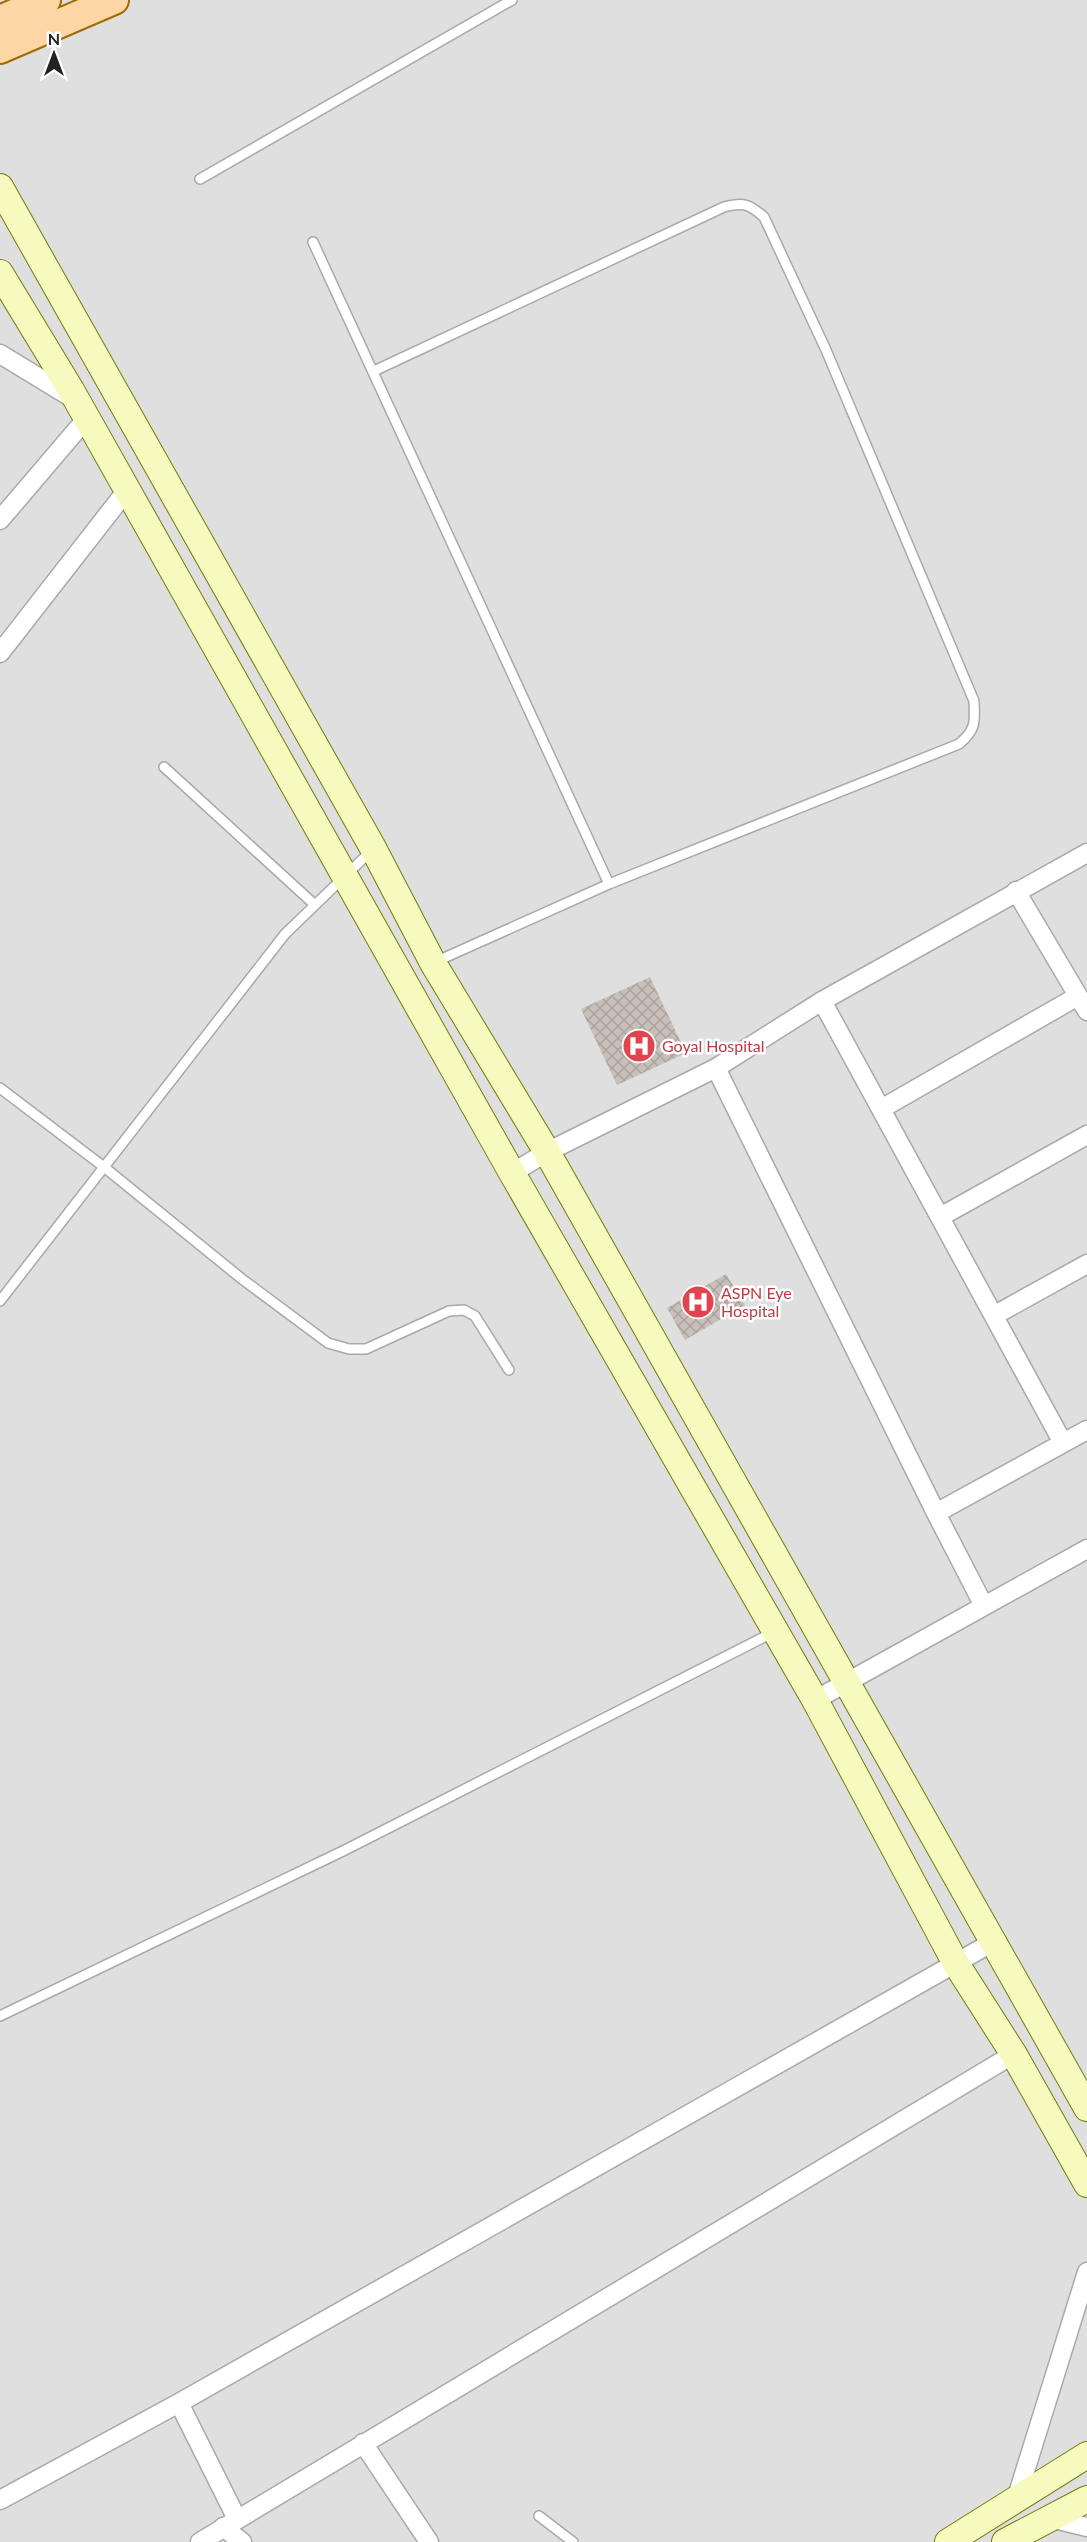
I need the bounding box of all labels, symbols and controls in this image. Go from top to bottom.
north arrow [24,24,84,84]
text: N [48,29,60,48]
hospital icon: Goyal Hospital [621,1028,657,1064]
place label: Goyal Hospital [662,1036,765,1055]
place label: ASPN Eye Hospital [721,1283,792,1320]
hospital icon: ASPN Eye Hospital [680,1284,716,1320]

